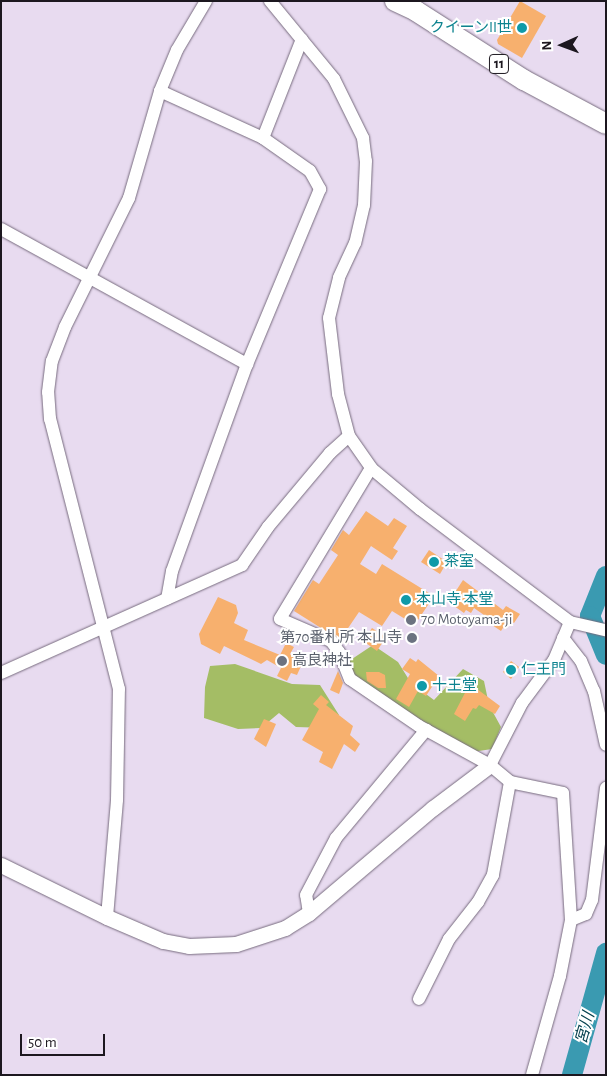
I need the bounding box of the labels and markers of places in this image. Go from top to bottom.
place label: クイーンII世 [429,19,512,37]
marker: クイーンII世 [516,22,528,34]
place label: 茶室 [444,553,474,571]
marker: 茶室 [428,556,440,568]
place label: 本山寺 本堂 [416,591,493,609]
marker: 本山寺 本堂 [400,594,412,606]
place label: 70 Motoyama-ji [421,611,512,629]
marker: 70 Motoyama-ji [405,614,417,626]
place label: 第70番札所 本山寺 [280,629,402,647]
marker: 第70番札所 本山寺 [406,632,418,644]
place label: 高良神社 [292,652,352,670]
marker: 高良神社 [276,655,288,667]
place label: 仁王門 [521,661,566,679]
marker: 仁王門 [505,664,517,676]
place label: 十王堂 [432,677,477,695]
marker: 十王堂 [416,680,428,692]

